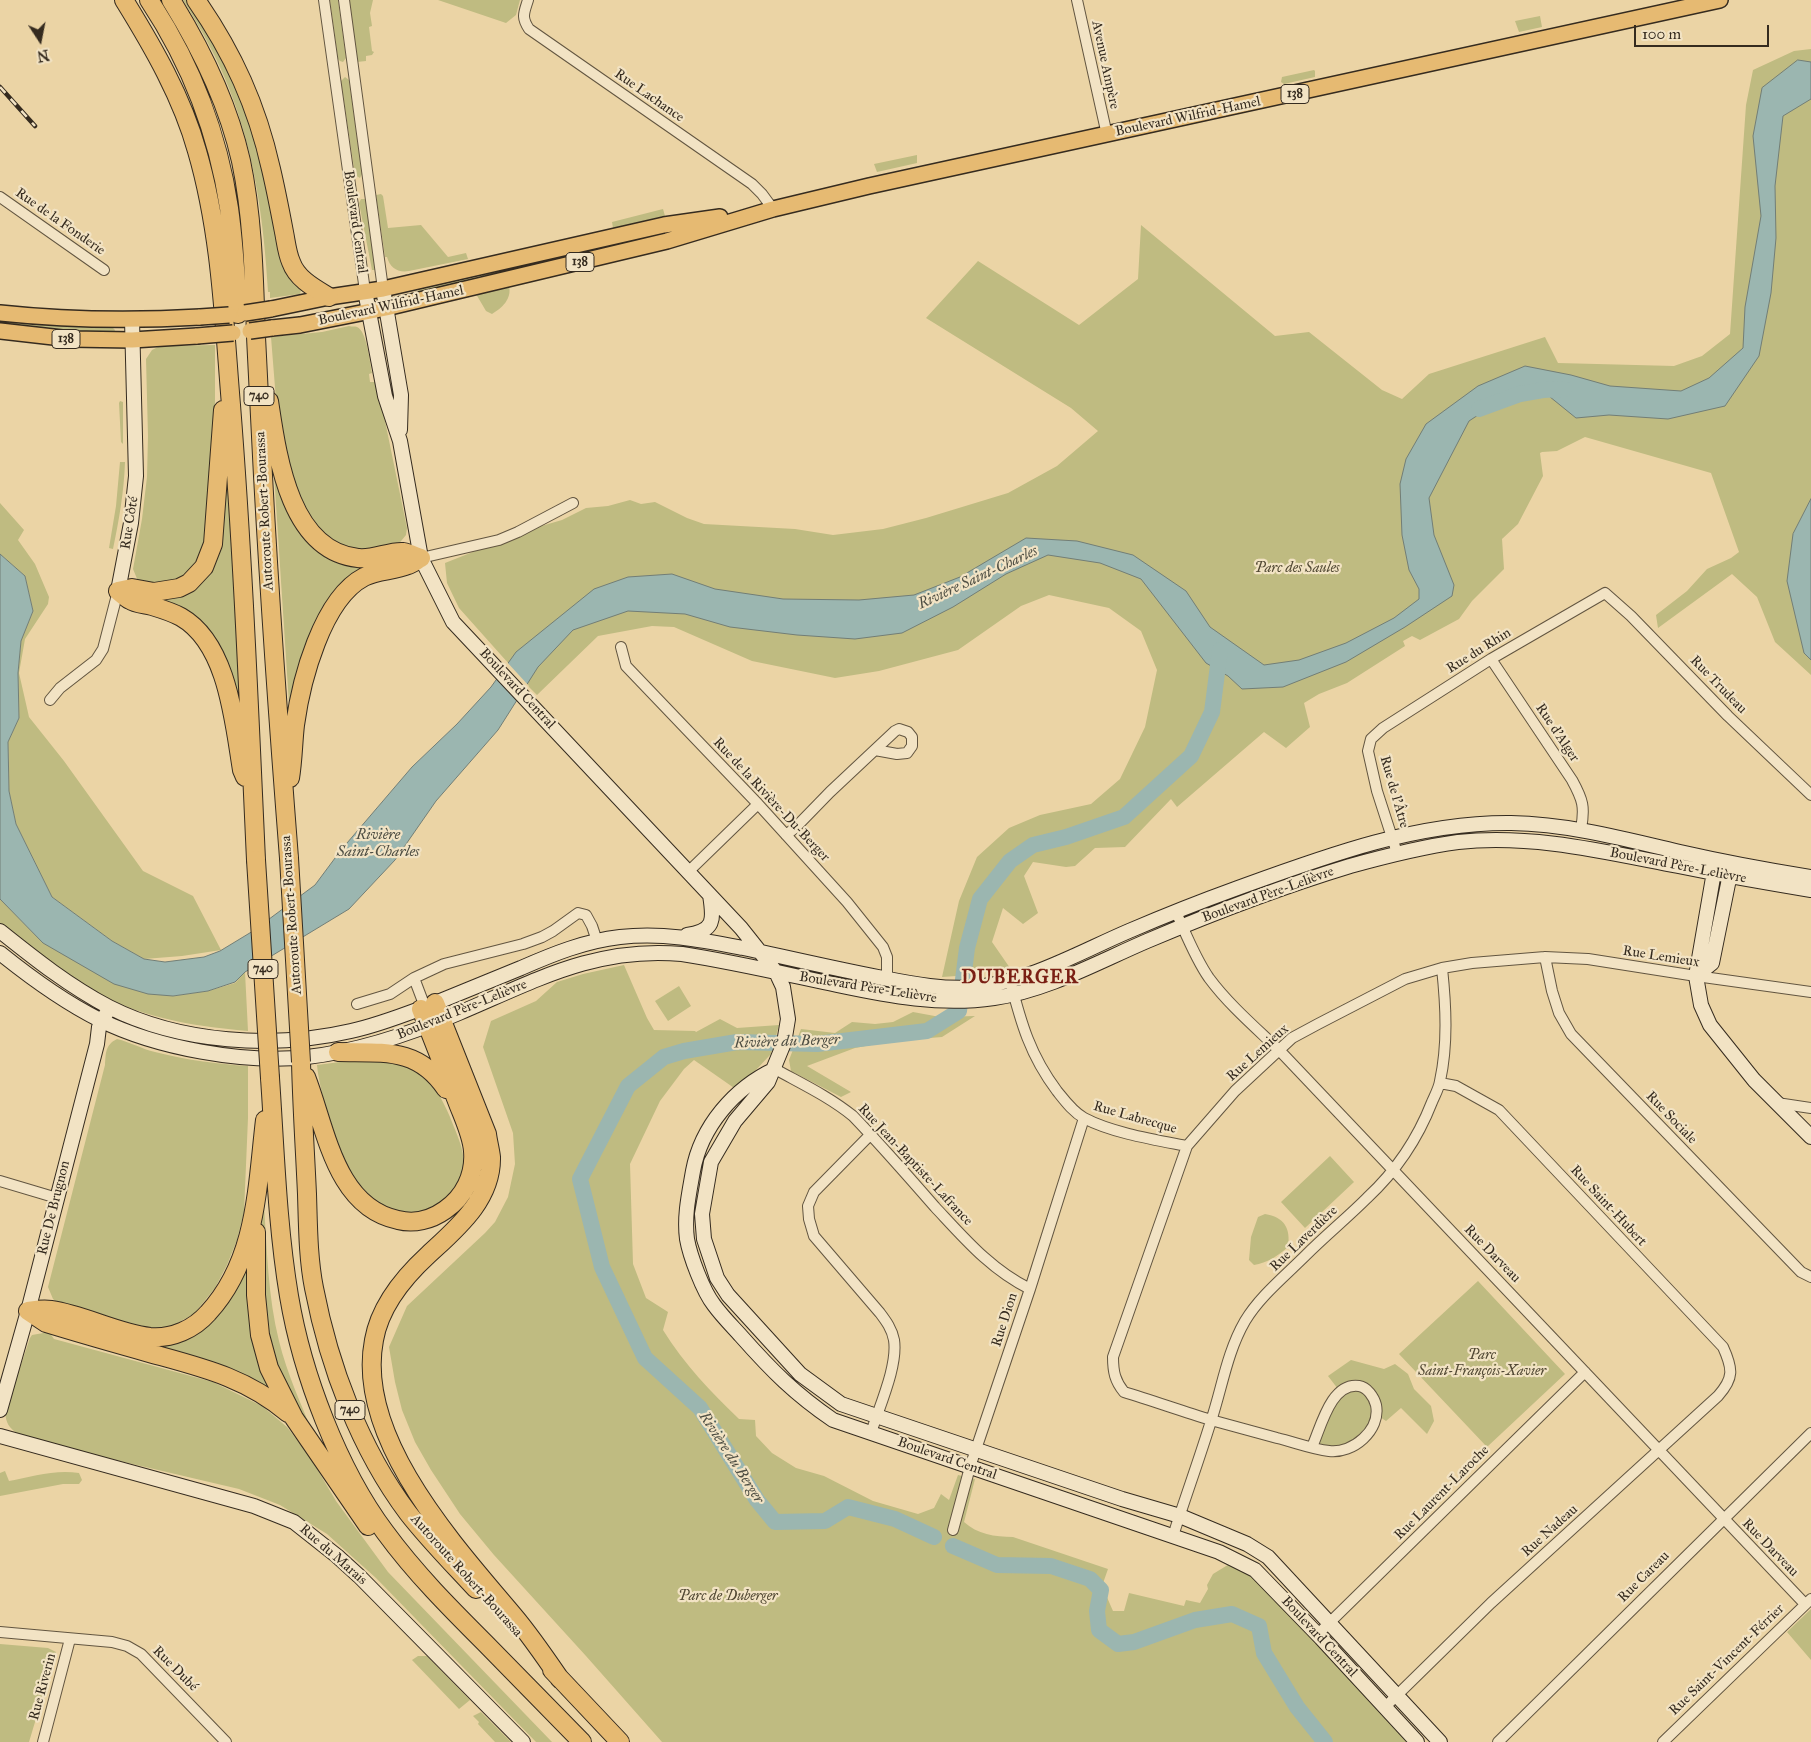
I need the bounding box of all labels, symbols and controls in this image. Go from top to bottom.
north arrow [15,15,65,65]
scale bar [1636,15,1771,47]
street label: Avenue Ampère [1087,19,1123,111]
text: 100 m [1642,25,1681,43]
text: N [36,46,50,65]
street label: Rue Lachance [611,66,687,126]
road number: 138 [1281,85,1309,104]
street label: Boulevard Wilfrid-Hamel [1114,93,1262,141]
street label: Boulevard Central [339,169,371,275]
street label: Rue de la Fonderie [12,185,108,259]
road number: 138 [566,252,594,272]
street label: Boulevard Wilfrid-Hamel [317,282,465,330]
road number: 138 [52,329,80,348]
road number: 740 [244,386,274,406]
street label: Autoroute Robert-Bourassa [252,431,278,591]
street label: Rue Côté [118,495,142,551]
water label: Rivière Saint-Charles [915,542,1041,614]
park label: Parc des Saules [1254,561,1340,577]
street label: Rue du Rhin [1444,625,1514,677]
street label: Boulevard Central [475,645,559,733]
street label: Rue Trudeau [1686,652,1750,718]
street label: Rue d'Alger [1531,701,1583,765]
street label: Rue de la Rivière-Du-Berger [709,734,833,866]
street label: Rue de l'Âtre [1376,754,1412,830]
water label: Rivière Saint-Charles [337,826,419,861]
street label: Autoroute Robert-Bourassa [278,835,306,995]
street label: Boulevard Père-Lelièvre [1608,845,1748,887]
street label: Boulevard Père-Lelièvre [1200,863,1336,927]
street label: Rue Lemieux [1622,943,1700,971]
road number: 740 [248,960,278,979]
district label: DUBERGER [960,967,1080,989]
street label: Boulevard Père-Lelièvre [798,969,938,1007]
street label: Boulevard Père-Lelièvre [394,976,530,1044]
street label: Rue Lemieux [1224,1021,1292,1085]
water label: Rivière du Berger [734,1031,840,1053]
street label: Rue Sociale [1642,1088,1700,1148]
street label: Rue Labrecque [1091,1098,1179,1138]
street label: Rue Jean-Baptiste-Lafrance [854,1101,976,1229]
street label: Rue De Brugnon [34,1159,74,1257]
street label: Rue Saint-Hubert [1566,1162,1650,1250]
street label: Rue Laverdière [1267,1203,1341,1275]
street label: Rue Darveau [1460,1221,1524,1287]
street label: Rue Dion [988,1291,1022,1349]
park label: Parc Saint-François-Xavier [1418,1348,1546,1380]
road number: 740 [335,1400,365,1420]
water label: Rivière du Berger [695,1409,767,1507]
street label: Boulevard Central [895,1434,999,1484]
street label: Rue Laurent-Laroche [1391,1442,1493,1544]
street label: Rue Nadeau [1518,1501,1582,1561]
street label: Autoroute Robert-Bourassa [407,1511,525,1641]
street label: Rue Darveau [1738,1515,1802,1581]
street label: Rue du Marais [296,1521,370,1589]
street label: Rue Careau [1615,1548,1673,1606]
park label: Parc de Duberger [678,1589,778,1605]
street label: Boulevard Central [1277,1593,1361,1681]
street label: Rue Saint-Vincent-Férrier [1666,1601,1788,1719]
street label: Rue Dubé [149,1643,201,1695]
street label: Rue Riverin [26,1652,60,1722]

